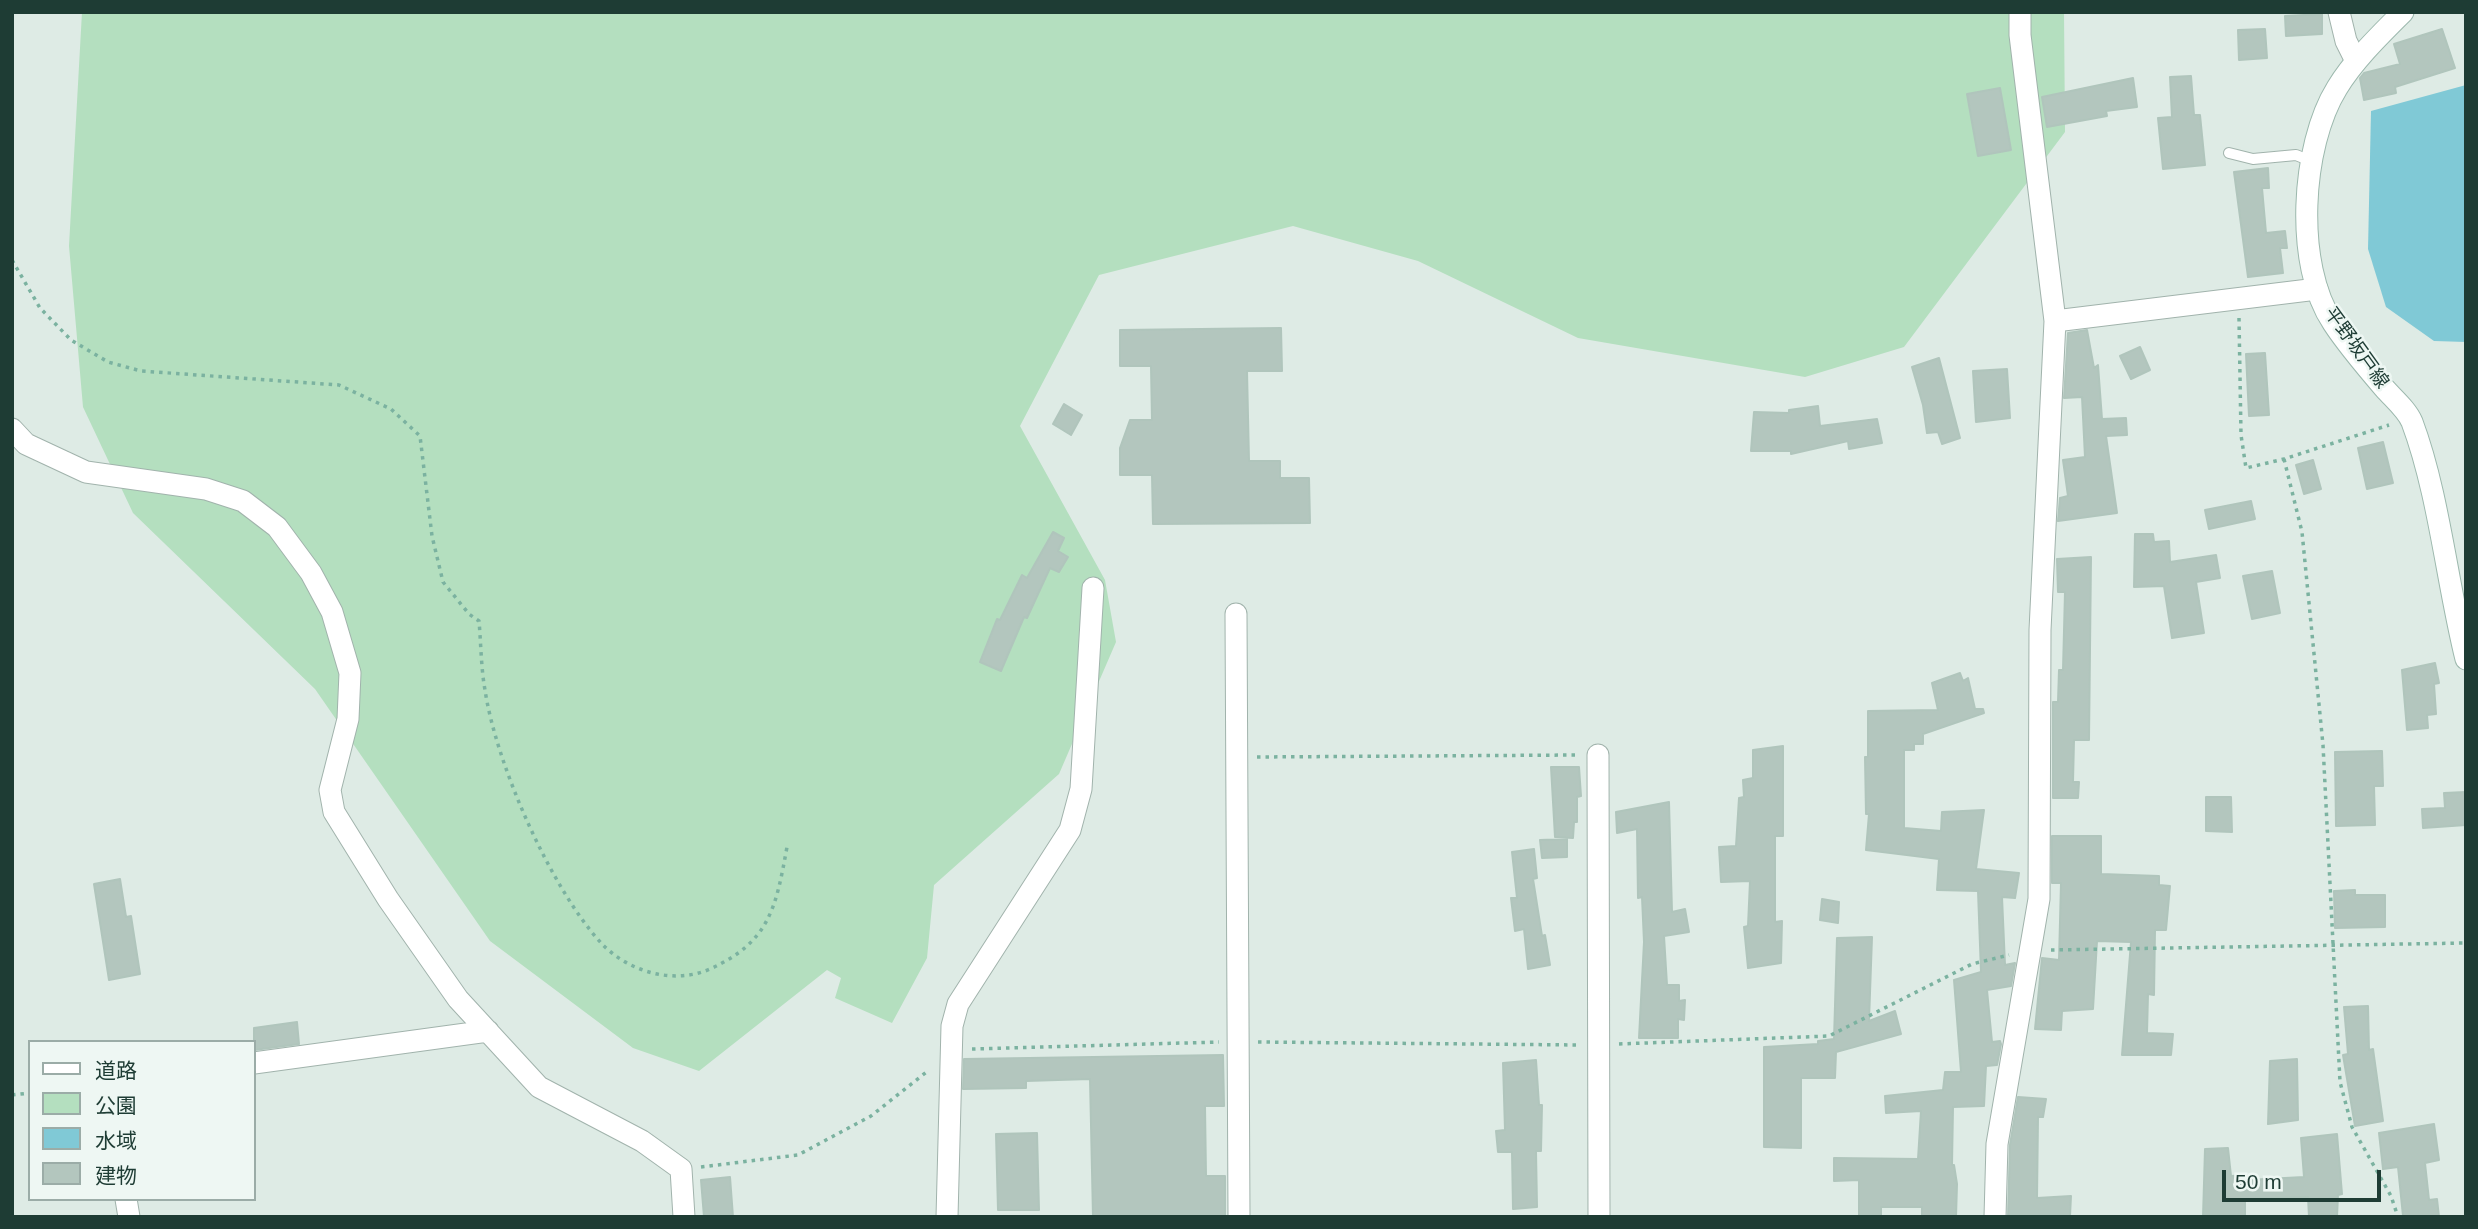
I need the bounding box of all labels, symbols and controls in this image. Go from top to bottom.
street label: 平野坂戸線 [2319,303,2393,393]
legend [28,1040,256,1201]
text: 道路 [95,1059,137,1082]
text: 公園 [95,1094,137,1117]
text: 水域 [95,1129,137,1152]
scale bar [2226,1156,2385,1200]
text: 建物 [95,1164,137,1187]
text: 50 m [2235,1170,2282,1193]

